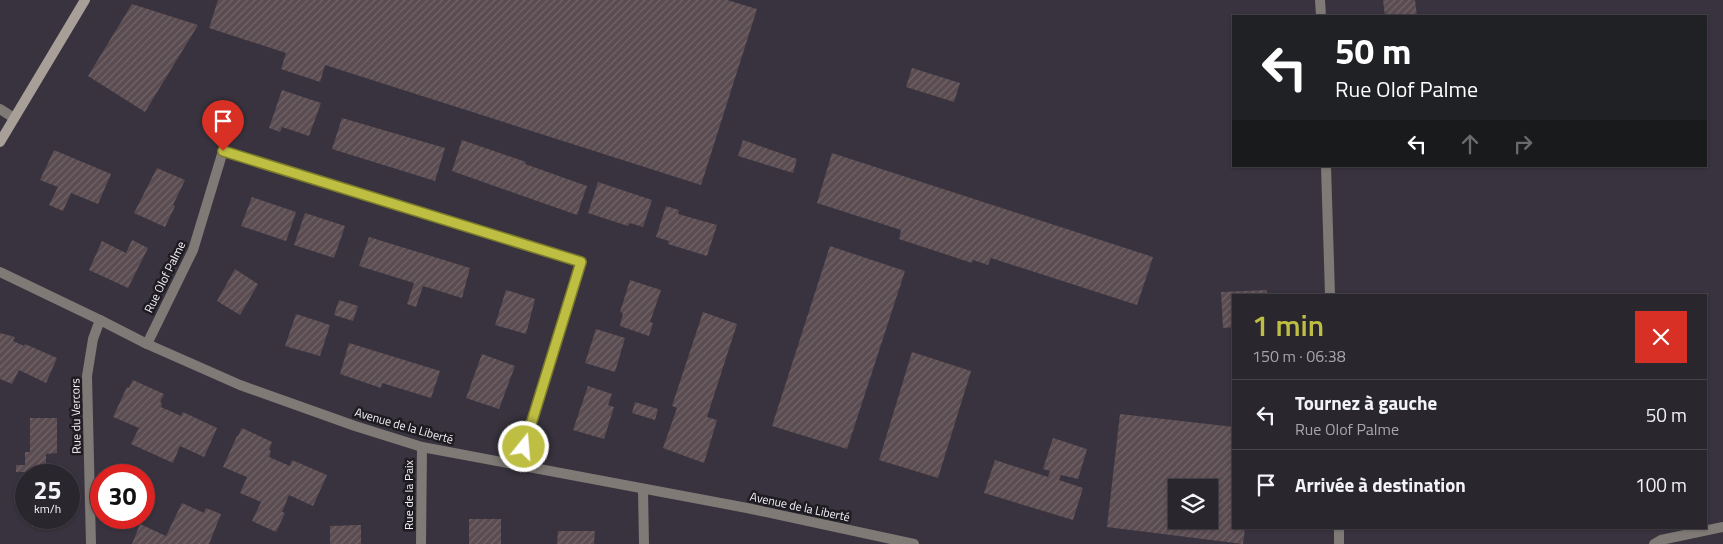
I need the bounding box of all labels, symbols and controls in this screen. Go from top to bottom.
text: 50 m [1335,24,1411,78]
icon: left [1252,35,1317,100]
text: Rue Olof Palme [1335,72,1478,106]
pin [202,100,244,151]
icon: arrive [209,107,237,135]
icon: left [1403,130,1431,158]
icon: ahead [1456,130,1484,158]
icon: right [1509,130,1537,158]
street label: Rue Olof Palme [139,238,190,316]
text: 1 min [1252,302,1324,348]
button: close [1635,311,1687,363]
text: 150 m · 06:38 [1252,344,1346,368]
street label: Rue du Vercors [65,378,86,454]
text: Tournez à gauche [1295,388,1437,417]
text: 50 m [1646,400,1687,429]
icon: left [1252,401,1280,429]
street label: Avenue de la Liberté [353,402,456,449]
text: Rue Olof Palme [1295,417,1399,441]
position arrow [497,420,549,472]
street label: Rue de la Paix [399,459,418,530]
speed limit sign: 30 [90,464,155,529]
text: Arrivée à destination [1295,470,1466,499]
text: 100 m [1635,470,1687,499]
text: 25 [33,471,62,509]
icon: arrive [1252,471,1280,499]
map controls [1168,479,1218,529]
button: layers [1168,479,1218,529]
street label: Avenue de la Liberté [748,487,852,526]
text: km/h [34,499,61,518]

